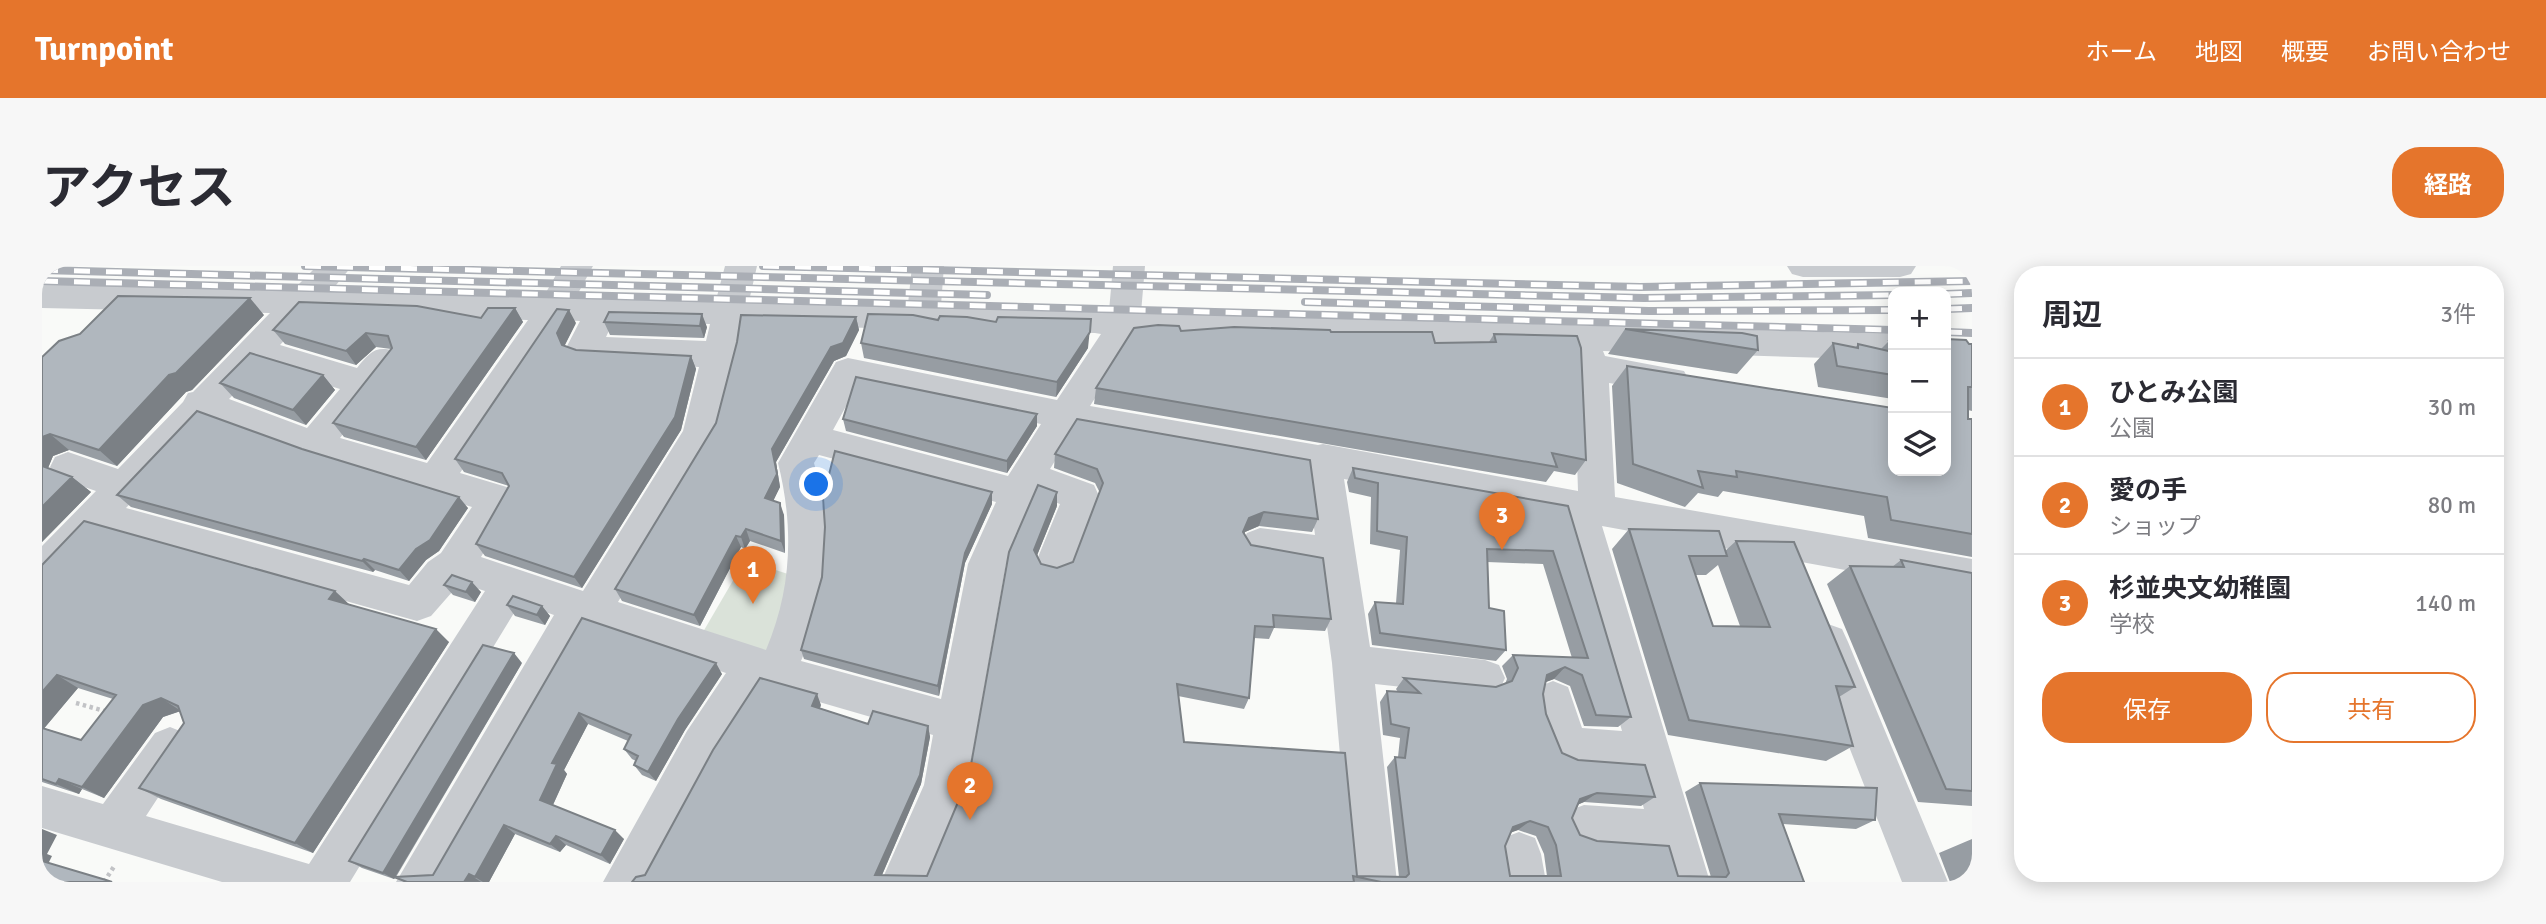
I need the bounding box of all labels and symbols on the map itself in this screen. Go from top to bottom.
your location [799,467,833,501]
pin: 3 [1479,492,1525,550]
pin: 1 [730,546,776,604]
pin: 2 [947,762,993,820]

